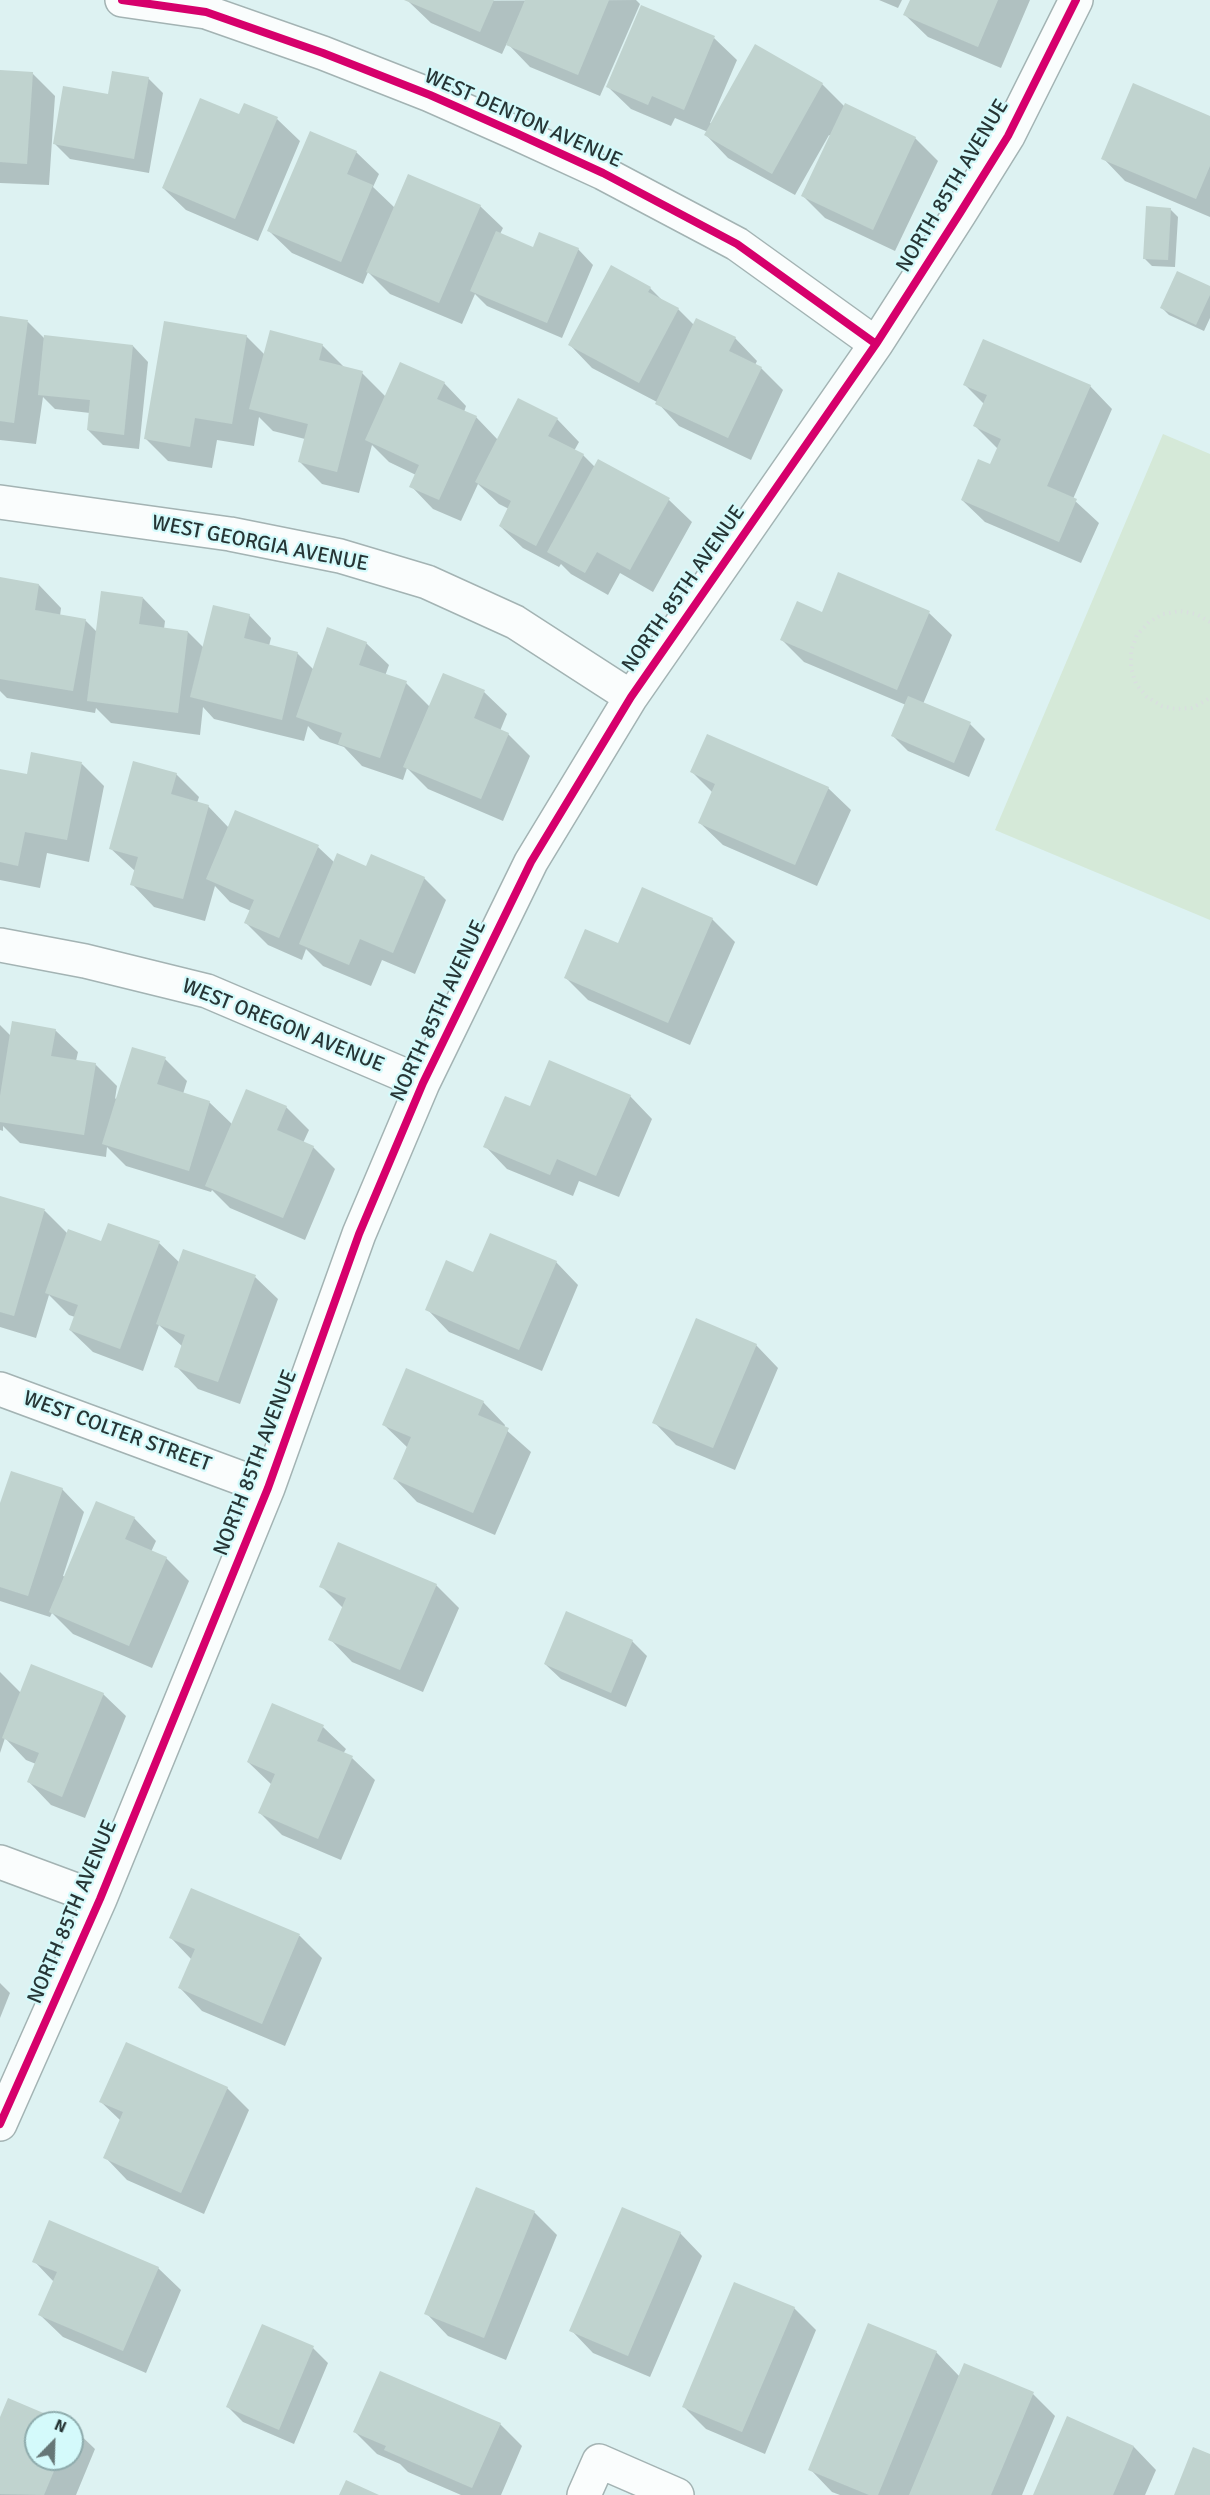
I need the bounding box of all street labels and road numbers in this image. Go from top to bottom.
street label: WEST DENTON AVENUE [420,64,626,174]
street label: NORTH 85TH AVENUE [891,95,1015,277]
street label: NORTH 85TH AVENUE [617,501,751,677]
street label: WEST GEORGIA AVENUE [150,511,370,577]
street label: NORTH 85TH AVENUE [386,916,492,1106]
street label: WEST OREGON AVENUE [178,974,388,1078]
street label: NORTH 85TH AVENUE [209,1366,303,1560]
street label: WEST COLTER STREET [19,1386,215,1478]
street label: NORTH 85TH AVENUE [23,1816,123,2008]

